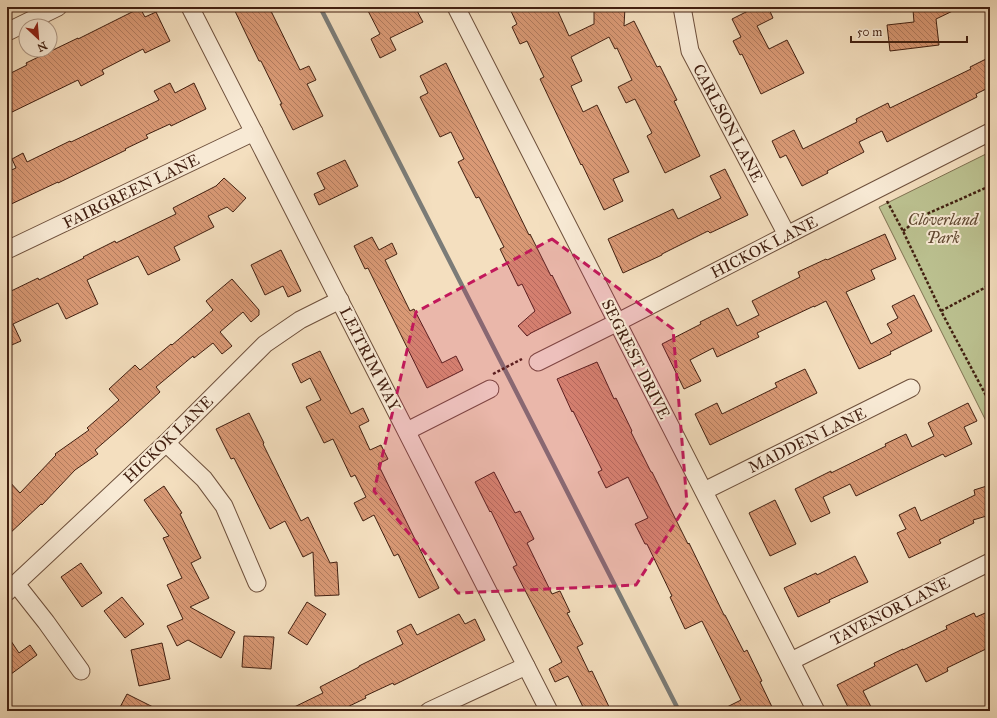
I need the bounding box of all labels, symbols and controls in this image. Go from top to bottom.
north arrow [18,18,58,58]
scale bar [851,18,967,44]
text: 50 m [857,25,882,39]
text: N [35,39,49,55]
street label: CARLSON LANE [689,61,767,185]
street label: FAIRGREEN LANE [60,150,202,232]
park label: Cloverland Park [908,210,980,247]
street label: HICKOK LANE [707,212,821,282]
street label: SEGREST DRIVE [598,296,674,422]
street label: LEITRIM WAY [336,304,405,415]
street label: HICKOK LANE [119,391,217,487]
street label: MADDEN LANE [745,403,869,477]
street label: TAVENOR LANE [827,573,953,649]

